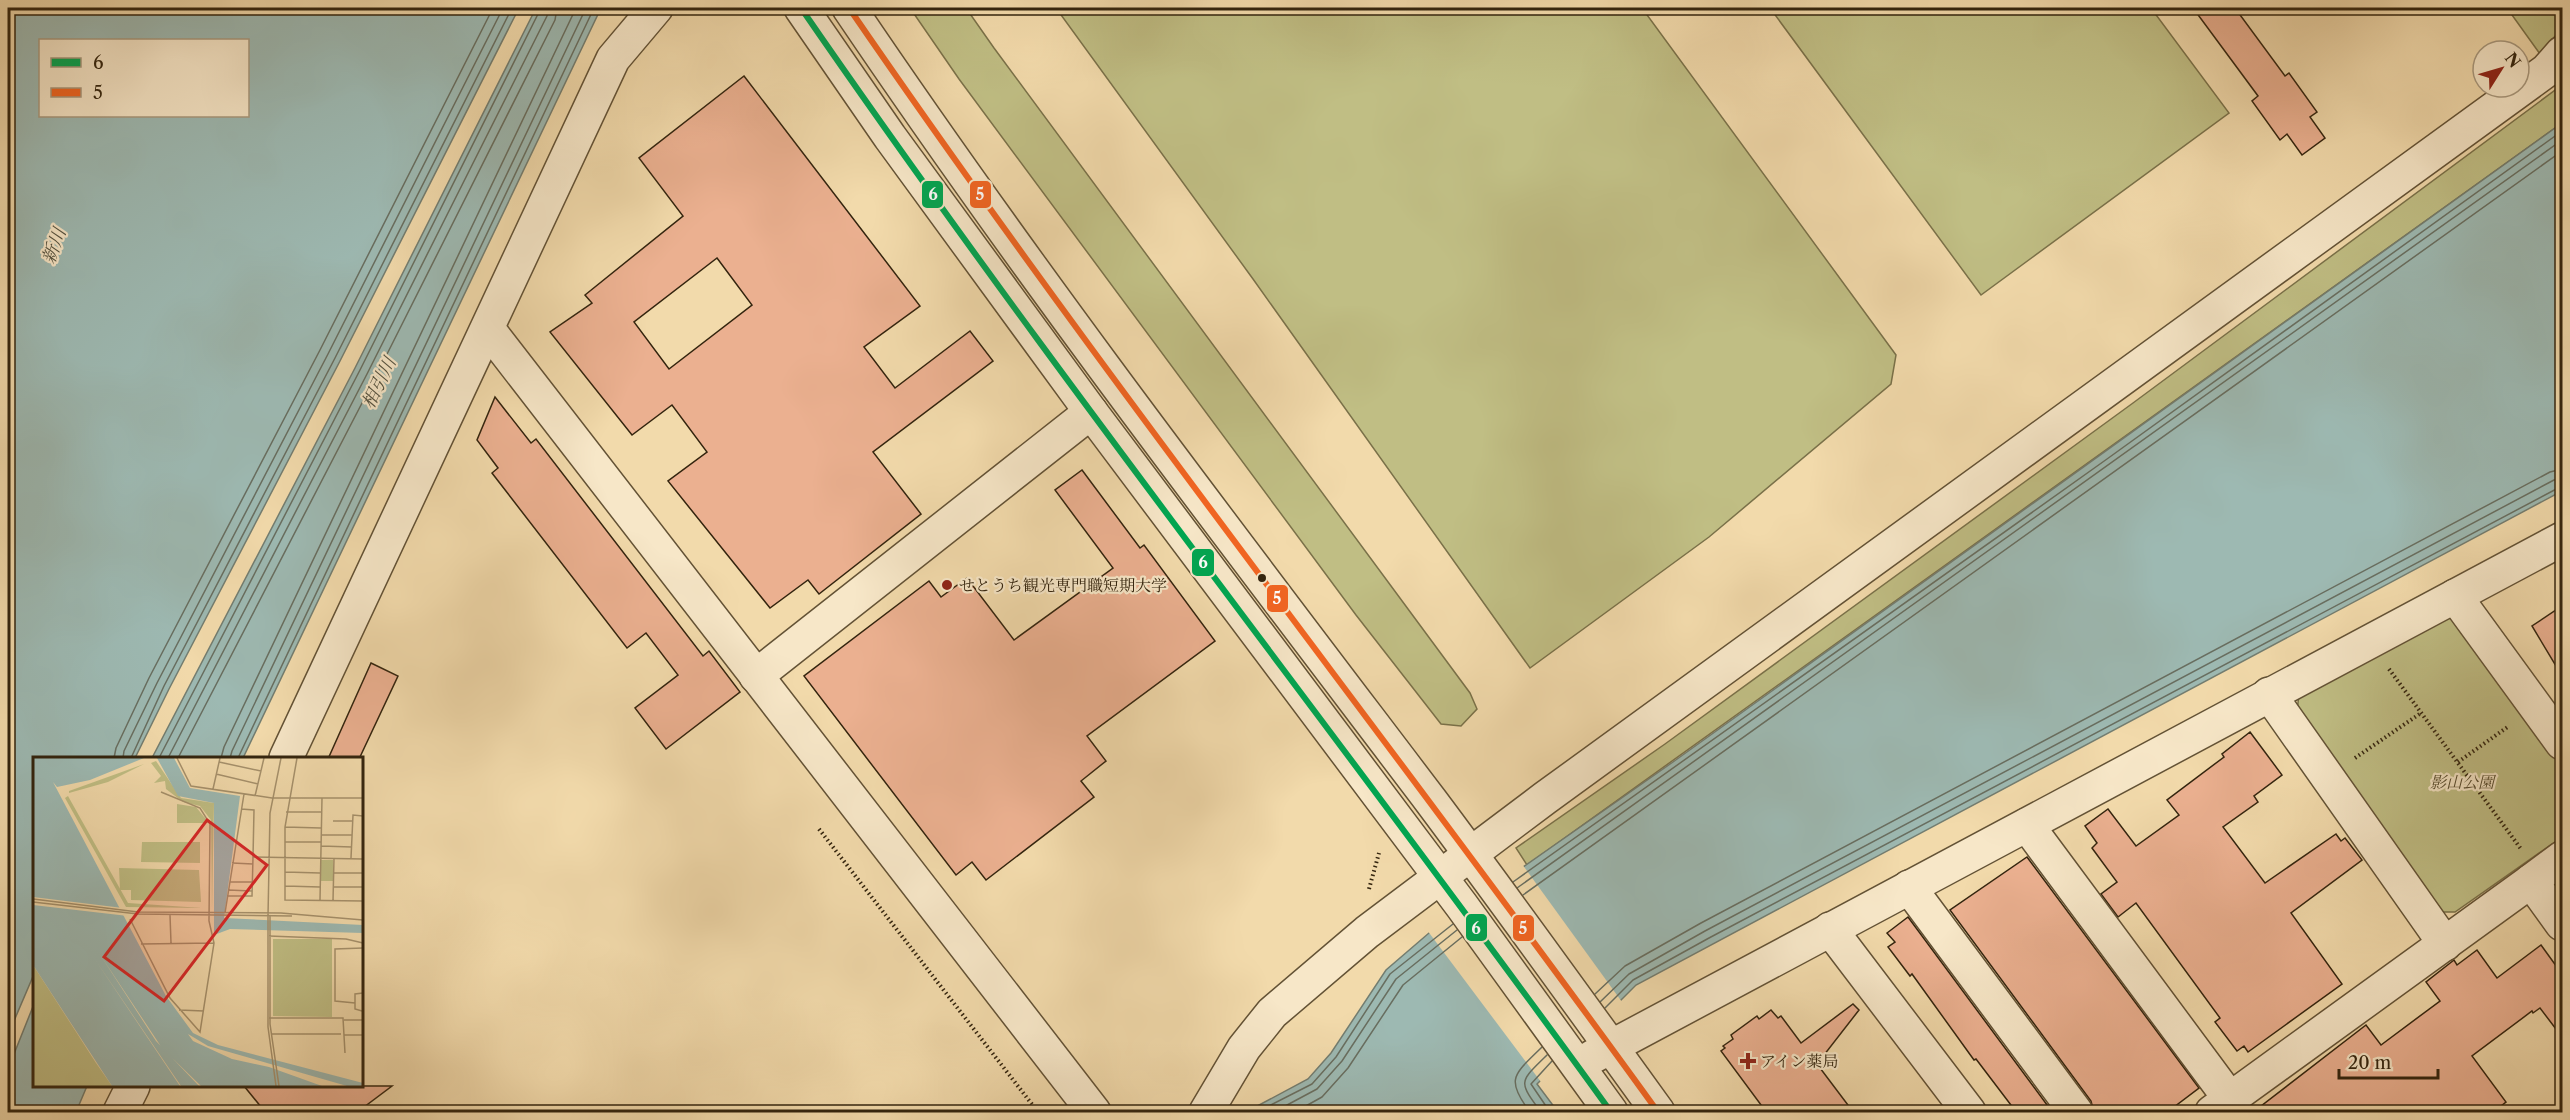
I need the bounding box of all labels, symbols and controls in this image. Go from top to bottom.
legend [39,39,249,117]
north arrow [2471,39,2531,99]
text: N [2501,48,2525,72]
text: 6 [93,52,104,74]
text: 5 [93,82,103,104]
line badge: 6 [921,180,944,209]
line badge: 5 [969,180,992,209]
text: 6 [928,184,938,204]
text: 5 [976,184,985,204]
water label: 新川 [38,223,71,267]
water label: 相引川 [357,352,402,412]
line badge: 6 [1191,548,1215,577]
text: 6 [1198,552,1208,572]
unlabelled marker [1256,572,1268,584]
place label: せとうち観光専門職短期大学 [959,575,1167,595]
marker: せとうち観光専門職短期大学 [940,578,954,592]
line badge: 5 [1266,584,1289,613]
text: 5 [1273,588,1282,608]
inset map [33,757,363,1087]
park label: 影山公園 [2430,772,2497,792]
line badge: 6 [1465,913,1488,942]
line badge: 5 [1512,914,1535,942]
text: 6 [1471,918,1481,938]
text: 5 [1519,918,1528,938]
scale bar [2339,1042,2438,1080]
place label: アイン薬局 [1760,1051,1839,1071]
text: 20 m [2348,1052,2392,1074]
marker: アイン薬局 [1741,1054,1755,1068]

